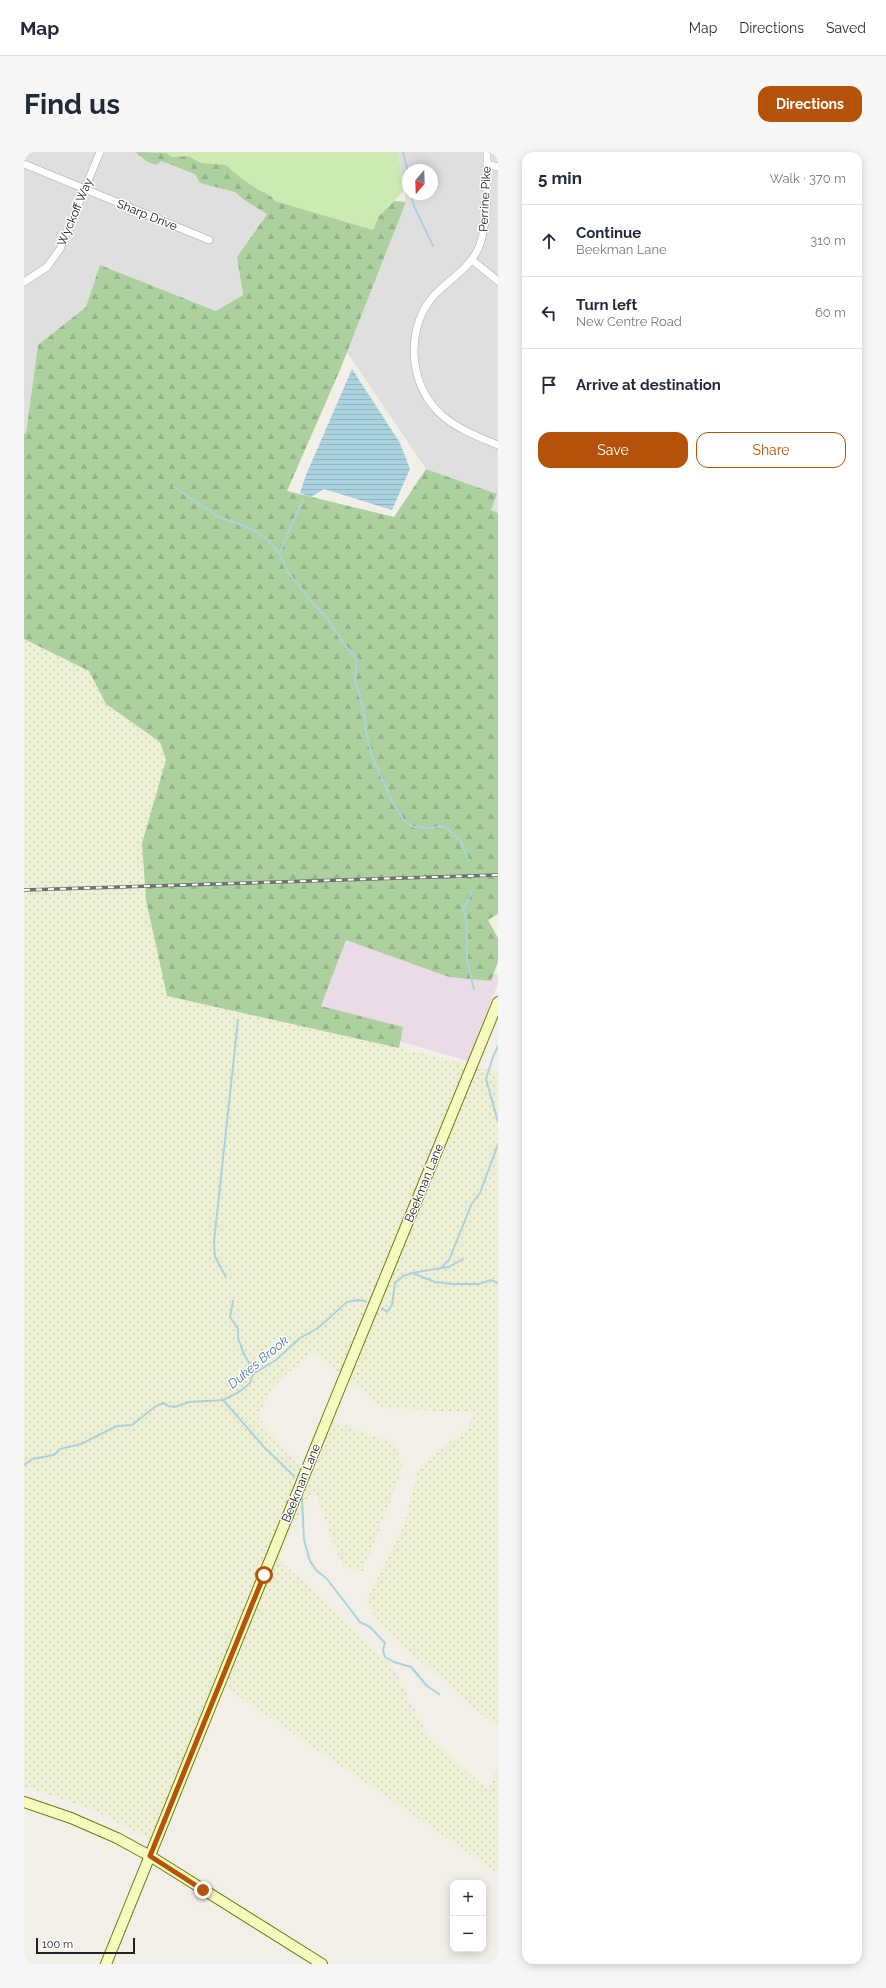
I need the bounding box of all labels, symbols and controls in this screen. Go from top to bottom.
text: Map [20,17,59,39]
text: Map [689,20,717,36]
text: Directions [739,20,804,36]
text: Saved [826,20,866,36]
button: Directions [758,86,862,122]
text: Find us [24,88,120,121]
north arrow [402,164,438,200]
street label: Perrine Pike [476,166,494,232]
text: 5 min [538,168,582,188]
text: Walk · 370 m [769,171,846,186]
street label: Wyckoff Way [54,175,96,248]
street label: Sharp Drive [115,196,179,234]
text: Continue [576,224,641,242]
icon: ahead [538,230,560,252]
text: 310 m [810,233,846,248]
text: Beekman Lane [576,242,667,257]
text: Turn left [576,296,637,314]
icon: left [538,302,560,324]
text: 60 m [815,305,846,320]
text: New Centre Road [576,314,682,329]
icon: arrive [538,374,560,396]
text: Arrive at destination [576,376,721,394]
button: Save [538,432,688,468]
button: Share [696,432,846,468]
street label: Beekman Lane [402,1142,446,1224]
water label: Dukes Brook [225,1332,291,1392]
street label: Beekman Lane [279,1442,323,1524]
route start [255,1566,273,1584]
map controls [450,1880,486,1952]
button: + [450,1880,486,1916]
route end [194,1881,212,1899]
button: − [450,1916,486,1952]
scale bar [36,1936,135,1955]
text: 100 m [42,1938,73,1951]

